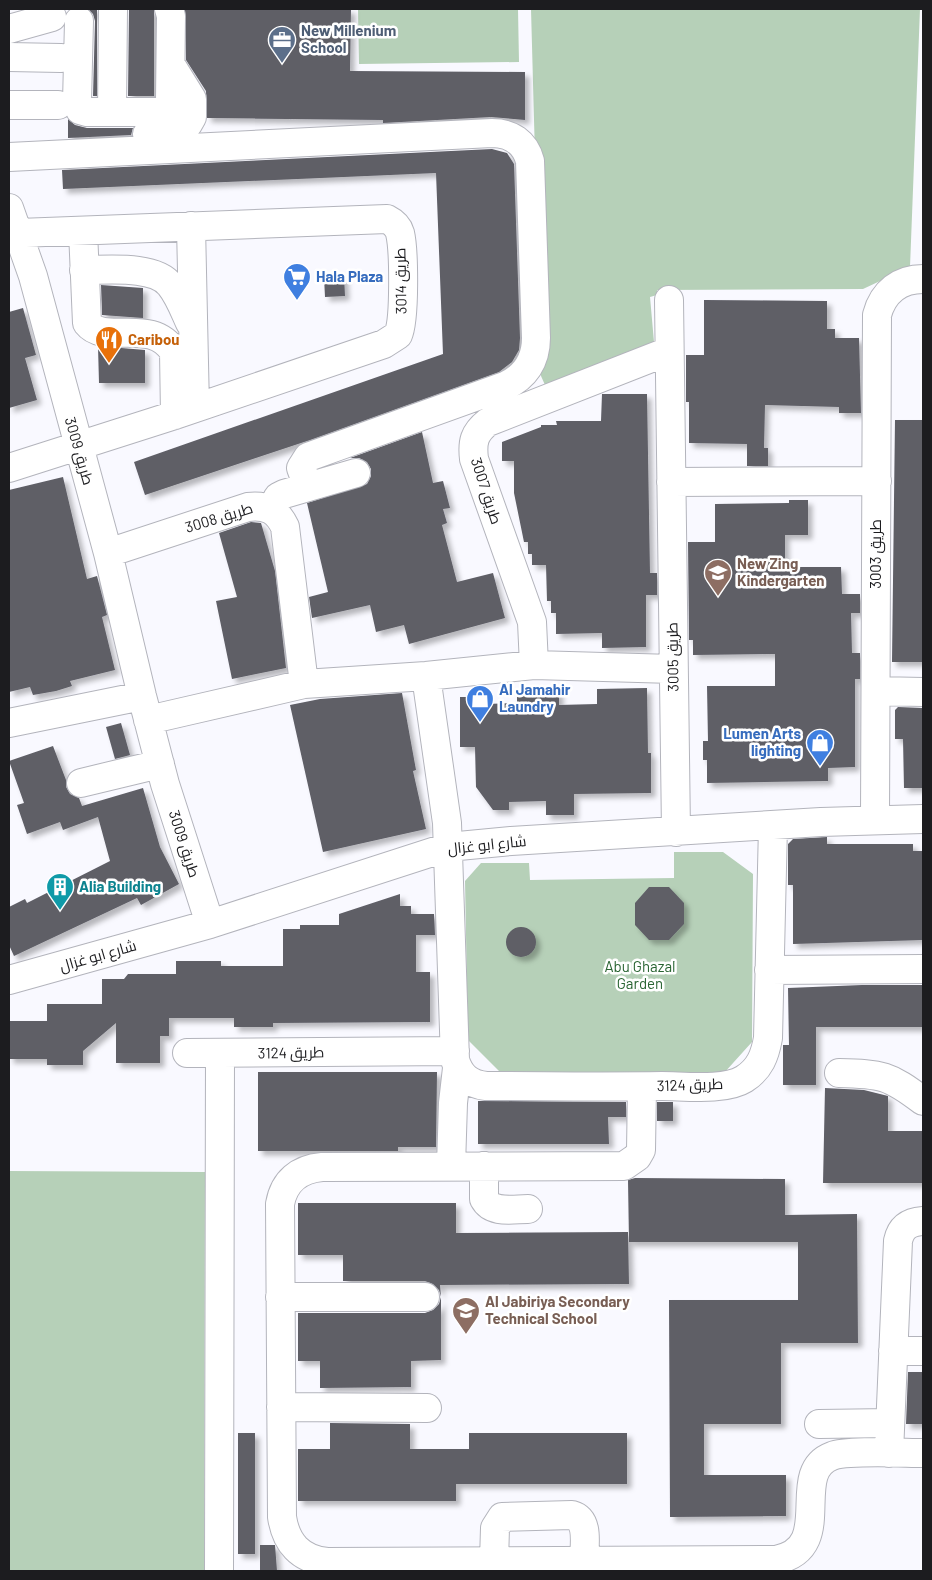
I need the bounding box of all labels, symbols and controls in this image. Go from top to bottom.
place label: New Millenium School [301,21,396,56]
office icon: New Millenium School [267,25,297,64]
street label: طريق 3014 [390,248,412,314]
supermarket icon: Hala Plaza [282,262,312,301]
place label: Hala Plaza [316,267,383,285]
restaurant icon: Caribou [94,325,124,364]
place label: Caribou [128,330,180,348]
street label: طريق 3009 [60,415,98,487]
street label: طريق 3007 [466,455,506,527]
street label: طريق 3008 [183,498,255,538]
street label: طريق 3003 [866,519,886,589]
place label: New Zing Kindergarten [737,554,825,589]
school or university icon: New Zing Kindergarten [703,558,733,597]
street label: طريق 3005 [662,622,684,692]
place label: Al Jamahir Laundry [499,680,571,715]
shop icon: Al Jamahir Laundry [465,684,495,723]
place label: Lumen Arts lighting [723,724,801,759]
shop icon: Lumen Arts lighting [805,728,835,767]
street label: طريق 3009 [164,808,204,880]
street label: شارع ابو غزال [447,831,528,860]
building icon: Alia Building [45,872,75,911]
place label: Alia Building [79,877,161,895]
street label: شارع ابو غزال [57,935,139,977]
park label: Abu Ghazal Garden [604,957,676,992]
street label: طريق 3124 [258,1042,324,1064]
street label: طريق 3124 [656,1074,724,1096]
place label: Al Jabiriya Secondary Technical School [485,1292,630,1327]
school or university icon: Al Jabiriya Secondary Technical School [451,1296,481,1335]

